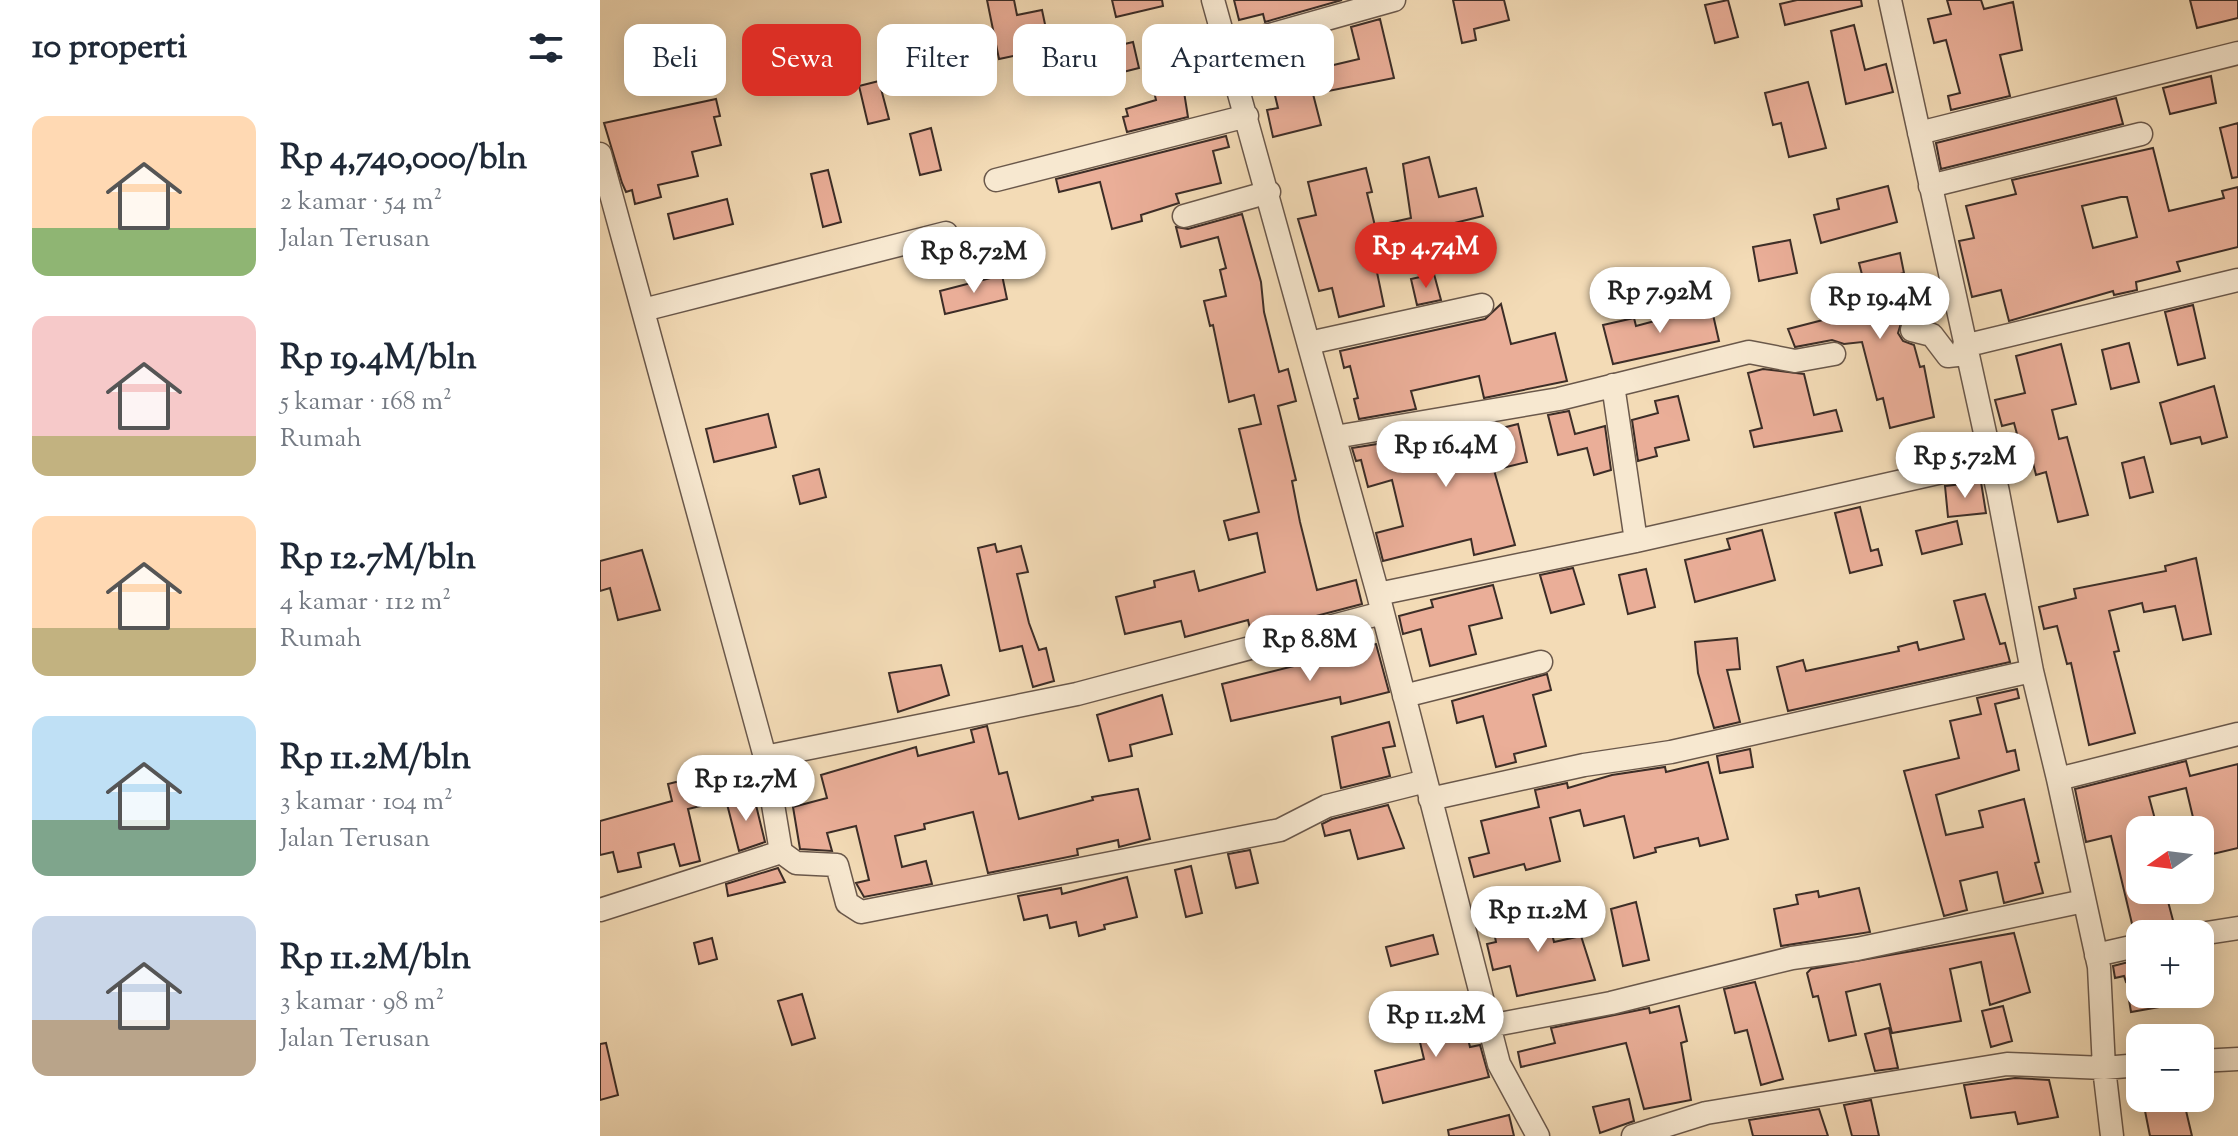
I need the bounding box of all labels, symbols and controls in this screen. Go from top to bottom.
text: 10 properti [32,24,187,73]
chip: Beli [624,24,726,96]
chip: Sewa [742,24,861,96]
chip: Filter [877,24,997,96]
chip: Baru [1013,24,1126,96]
chip: Apartemen [1142,24,1334,96]
icon: filters [524,26,568,70]
text: Rp 4,740,000/bln [280,135,527,184]
icon: home [96,148,192,244]
text: 2 kamar · 54 m² [280,184,442,221]
text: Jalan Terusan [280,221,430,258]
pin: Rp 4.74M [1343,222,1509,290]
pin: Rp 8.72M [891,227,1057,295]
text: Rp 4.74M [1373,229,1479,266]
text: Rp 8.72M [921,234,1027,271]
pin: Rp 7.92M [1577,267,1743,335]
pin: Rp 19.4M [1797,273,1963,341]
text: Rp 7.92M [1608,274,1712,311]
text: Rp 19.4M [1828,280,1932,317]
text: Rp 19.4M/bln [280,335,477,384]
icon: home [96,348,192,444]
text: 5 kamar · 168 m² [280,384,452,421]
text: Rumah [280,421,362,458]
pin: Rp 16.4M [1363,421,1529,489]
text: Rp 16.4M [1394,428,1498,465]
pin: Rp 5.72M [1882,432,2048,500]
text: Rp 5.72M [1914,439,2016,476]
text: Rp 12.7M/bln [280,535,476,584]
icon: home [96,548,192,644]
text: 4 kamar · 112 m² [280,584,451,621]
pin: Rp 8.8M [1236,615,1384,683]
text: Rumah [280,621,362,658]
text: Rp 8.8M [1263,622,1357,659]
text: Rp 11.2M/bln [280,735,471,784]
icon: home [96,748,192,844]
pin: Rp 12.7M [663,755,829,823]
text: Rp 12.7M [695,762,797,799]
text: 3 kamar · 104 m² [280,784,453,821]
north arrow [2126,816,2214,904]
map controls [2126,816,2214,1112]
text: Jalan Terusan [280,821,430,858]
pin: Rp 11.2M [1455,886,1621,954]
text: Rp 11.2M [1489,893,1587,930]
button: + [2126,920,2214,1008]
text: Rp 11.2M/bln [280,935,471,984]
icon: home [96,948,192,1044]
text: 3 kamar · 98 m² [280,984,444,1021]
pin: Rp 11.2M [1353,991,1519,1059]
text: Rp 11.2M [1387,998,1485,1035]
text: Jalan Terusan [280,1021,430,1058]
button: − [2126,1024,2214,1112]

